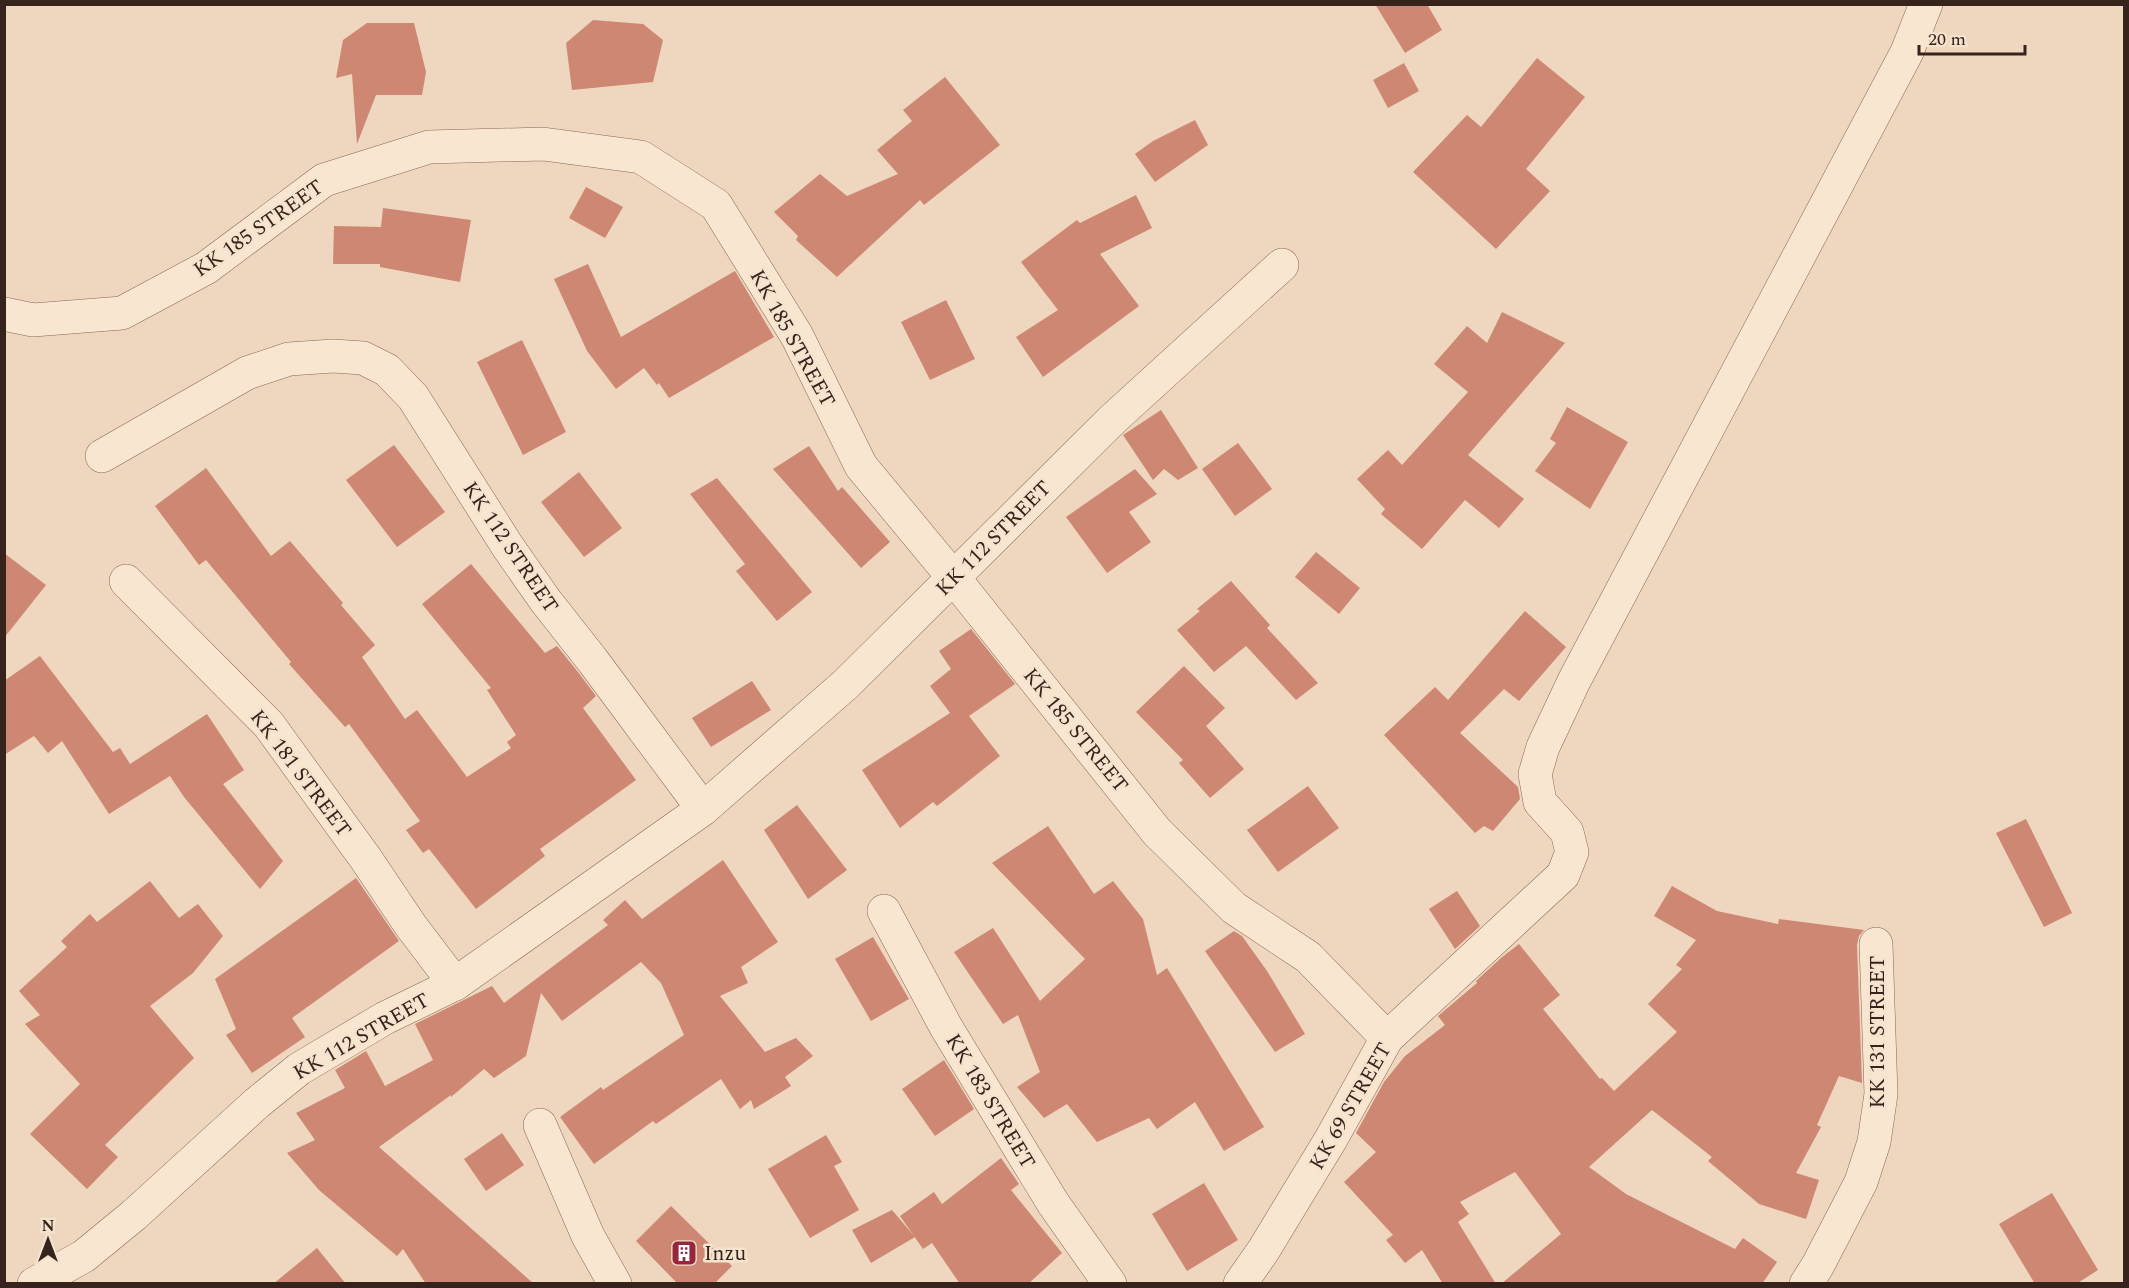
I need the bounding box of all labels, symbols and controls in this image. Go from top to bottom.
scale bar [1919,18,2026,56]
text: 20 m [1928,26,1966,53]
street label: KK 185 STREET [187,172,330,286]
street label: KK 185 STREET [741,264,843,413]
street label: KK 112 STREET [928,473,1059,604]
street label: KK 112 STREET [454,475,566,620]
street label: KK 185 STREET [1015,661,1136,800]
street label: KK 181 STREET [241,703,359,844]
street label: KK 131 STREET [1862,956,1894,1108]
street label: KK 112 STREET [287,985,436,1089]
street label: KK 183 STREET [937,1028,1043,1175]
street label: KK 69 STREET [1301,1037,1400,1176]
north arrow [18,1210,78,1270]
text: N [41,1214,55,1238]
building icon: Inzu [669,1238,699,1268]
place label: Inzu [704,1238,746,1270]

